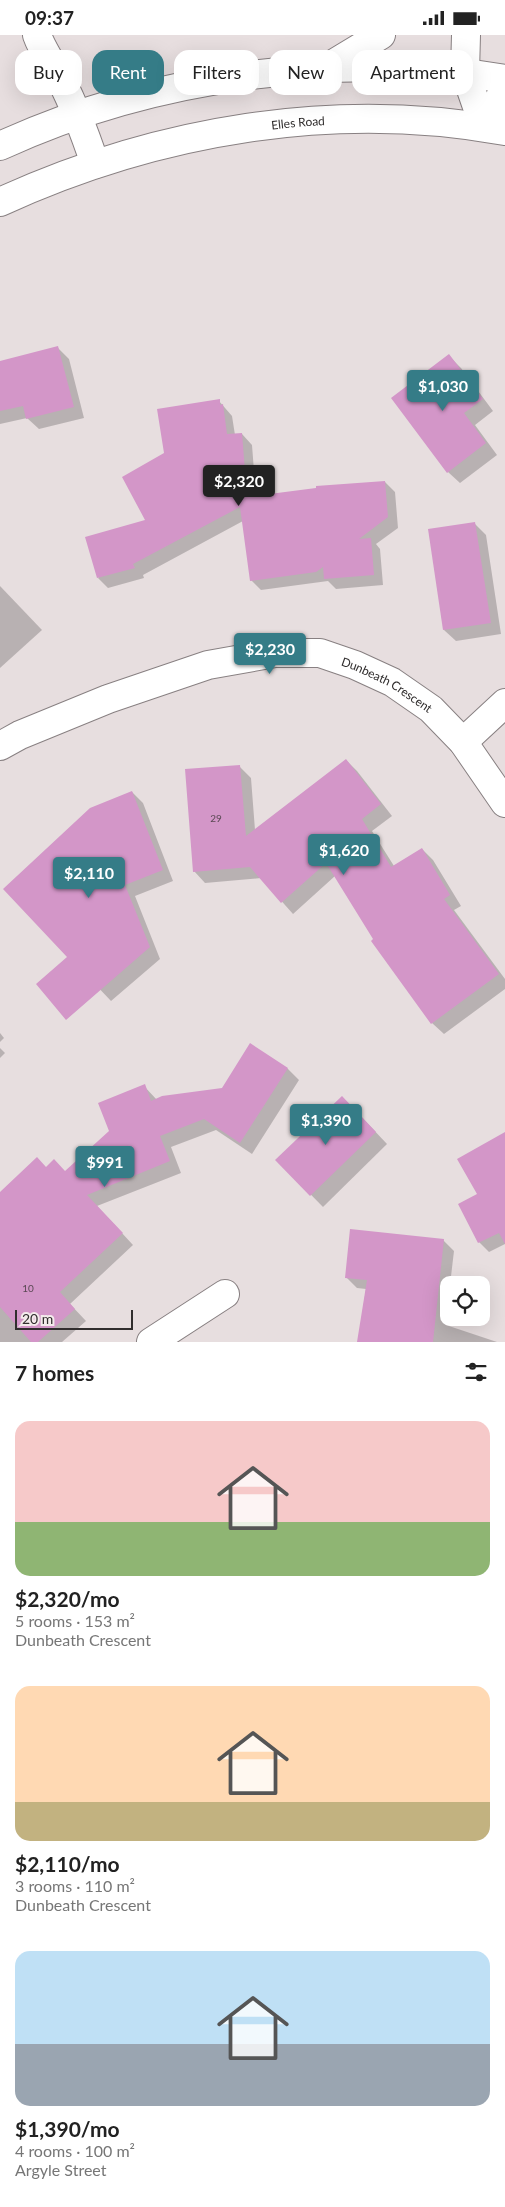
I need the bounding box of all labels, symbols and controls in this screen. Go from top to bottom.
text: 09:37 [25,6,74,29]
chip: Buy [15,50,82,95]
chip: Rent [92,50,164,95]
chip: Filters [174,50,259,95]
chip: New [269,50,342,95]
chip: Apartment [352,50,473,95]
street label: Elles Road [270,113,325,132]
pin: $1,030 [402,369,484,412]
text: $1,030 [418,376,468,395]
pin: $2,320 [198,465,280,507]
text: $2,320 [214,471,264,490]
pin: $2,230 [229,633,311,675]
text: $2,230 [245,639,295,658]
street label: Dunbeath Crescent [340,653,436,716]
house number: 29 [210,812,222,824]
pin: $1,620 [303,833,385,876]
text: $1,620 [319,840,369,859]
pin: $2,110 [48,857,130,899]
text: $2,110 [64,863,114,882]
pin: $1,390 [285,1103,367,1146]
text: $1,390 [301,1110,351,1129]
pin: $991 [75,1145,135,1188]
text: $991 [86,1152,124,1171]
map controls [440,1276,490,1326]
button: locate [440,1276,490,1326]
house number: 10 [22,1282,34,1294]
scale bar [15,1307,132,1330]
text: 20 m [22,1310,53,1327]
icon: filters [462,1358,490,1386]
text: 7 homes [15,1360,94,1385]
icon: home [208,1453,298,1543]
text: $2,320/mo [15,1586,120,1611]
text: 5 rooms · 153 m² [15,1611,135,1630]
text: Dunbeath Crescent [15,1630,151,1649]
icon: home [208,1718,298,1808]
text: $2,110/mo [15,1851,120,1876]
text: 3 rooms · 110 m² [15,1876,135,1895]
text: Dunbeath Crescent [15,1895,151,1914]
icon: home [208,1983,298,2073]
text: $1,390/mo [15,2116,120,2141]
text: 4 rooms · 100 m² [15,2141,135,2160]
text: Argyle Street [15,2160,106,2179]

